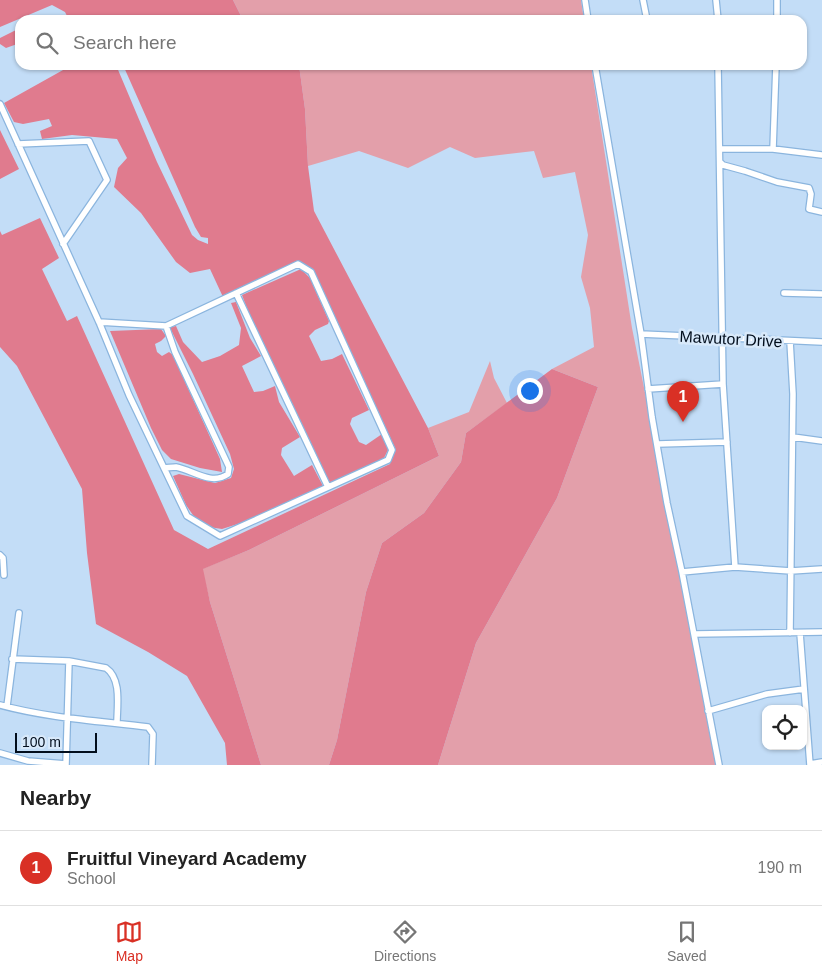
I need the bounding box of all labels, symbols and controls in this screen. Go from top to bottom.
search box [15,15,807,70]
icon: search [33,29,61,57]
text: Search here [73,32,177,53]
street label: Mawutor Drive [679,328,783,350]
your location [517,378,543,404]
pin: 1 [667,381,699,422]
map controls [762,705,807,750]
button: locate [762,705,807,750]
scale bar [15,730,98,753]
text: 100 m [22,734,61,750]
text: Nearby [20,786,91,809]
text: Fruitful Vineyard Academy [67,848,307,869]
text: 1 [32,859,40,876]
text: 190 m [758,859,802,876]
text: School [67,870,116,887]
tab: Map [115,918,143,964]
tab: Directions [374,918,436,964]
tab: Saved [667,918,707,964]

